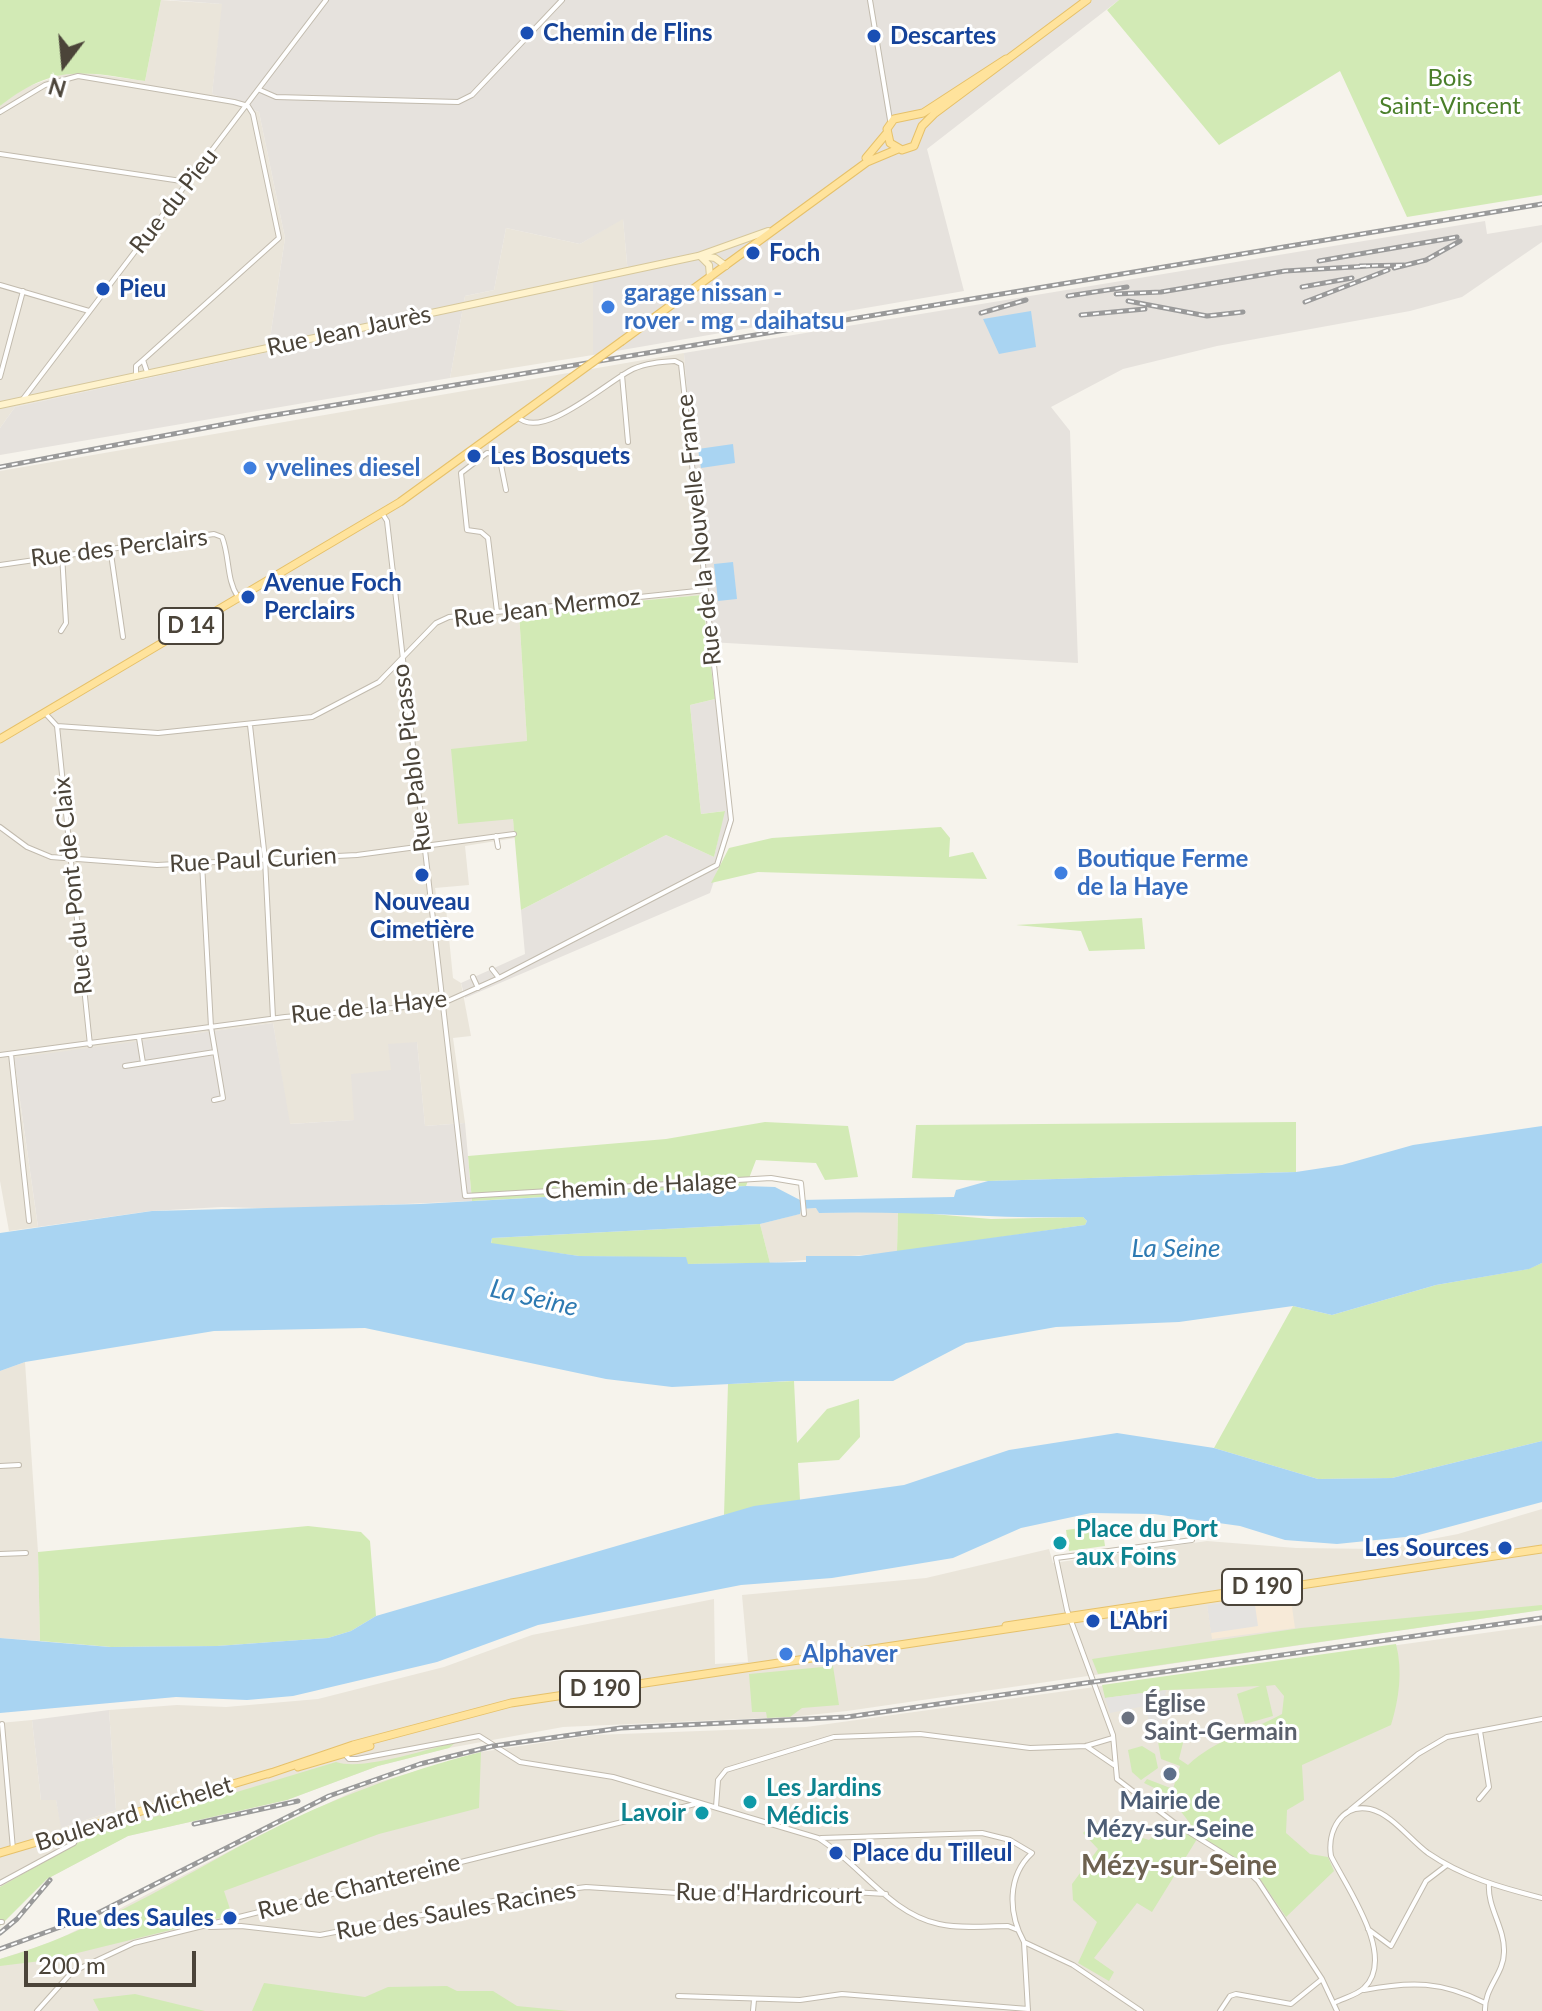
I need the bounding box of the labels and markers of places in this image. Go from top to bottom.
place label: Chemin de Flins [543,19,713,47]
place label: Descartes [890,22,996,50]
marker: Chemin de Flins [518,24,536,42]
marker: Descartes [865,27,883,45]
place label: Foch [769,239,820,267]
marker: Foch [744,244,762,262]
place label: Pieu [119,275,166,303]
place label: garage nissan - rover - mg - daihatsu [624,279,845,335]
marker: Pieu [94,280,112,298]
marker: garage nissan - rover - mg - daihatsu [599,298,617,316]
place label: Les Bosquets [490,442,630,470]
marker: Les Bosquets [465,447,483,465]
place label: yvelines diesel [266,454,420,482]
marker: yvelines diesel [241,459,259,477]
place label: Avenue Foch Perclairs [264,569,402,625]
marker: Avenue Foch Perclairs [239,588,257,606]
place label: Boutique Ferme de la Haye [1077,845,1248,901]
marker: Boutique Ferme de la Haye [1052,864,1070,882]
marker: Nouveau Cimetière [413,866,431,884]
place label: Nouveau Cimetière [370,888,474,944]
place label: Place du Port aux Foins [1076,1515,1218,1571]
marker: Place du Port aux Foins [1051,1534,1069,1552]
place label: Les Sources [1364,1534,1489,1562]
marker: Les Sources [1496,1539,1514,1557]
place label: L'Abri [1109,1607,1168,1635]
marker: L'Abri [1084,1612,1102,1630]
place label: Alphaver [802,1640,898,1668]
marker: Alphaver [777,1645,795,1663]
place label: Église Saint-Germain [1144,1690,1297,1746]
marker: Église Saint-Germain [1119,1709,1137,1727]
marker: Mairie de Mézy-sur-Seine [1161,1765,1179,1783]
place label: Les Jardins Médicis [766,1774,882,1830]
place label: Mairie de Mézy-sur-Seine [1086,1787,1254,1843]
marker: Les Jardins Médicis [741,1793,759,1811]
place label: Lavoir [621,1799,686,1827]
marker: Lavoir [693,1804,711,1822]
place label: Place du Tilleul [852,1839,1013,1867]
marker: Place du Tilleul [827,1844,845,1862]
place label: Rue des Saules [56,1904,214,1932]
marker: Rue des Saules [221,1909,239,1927]

